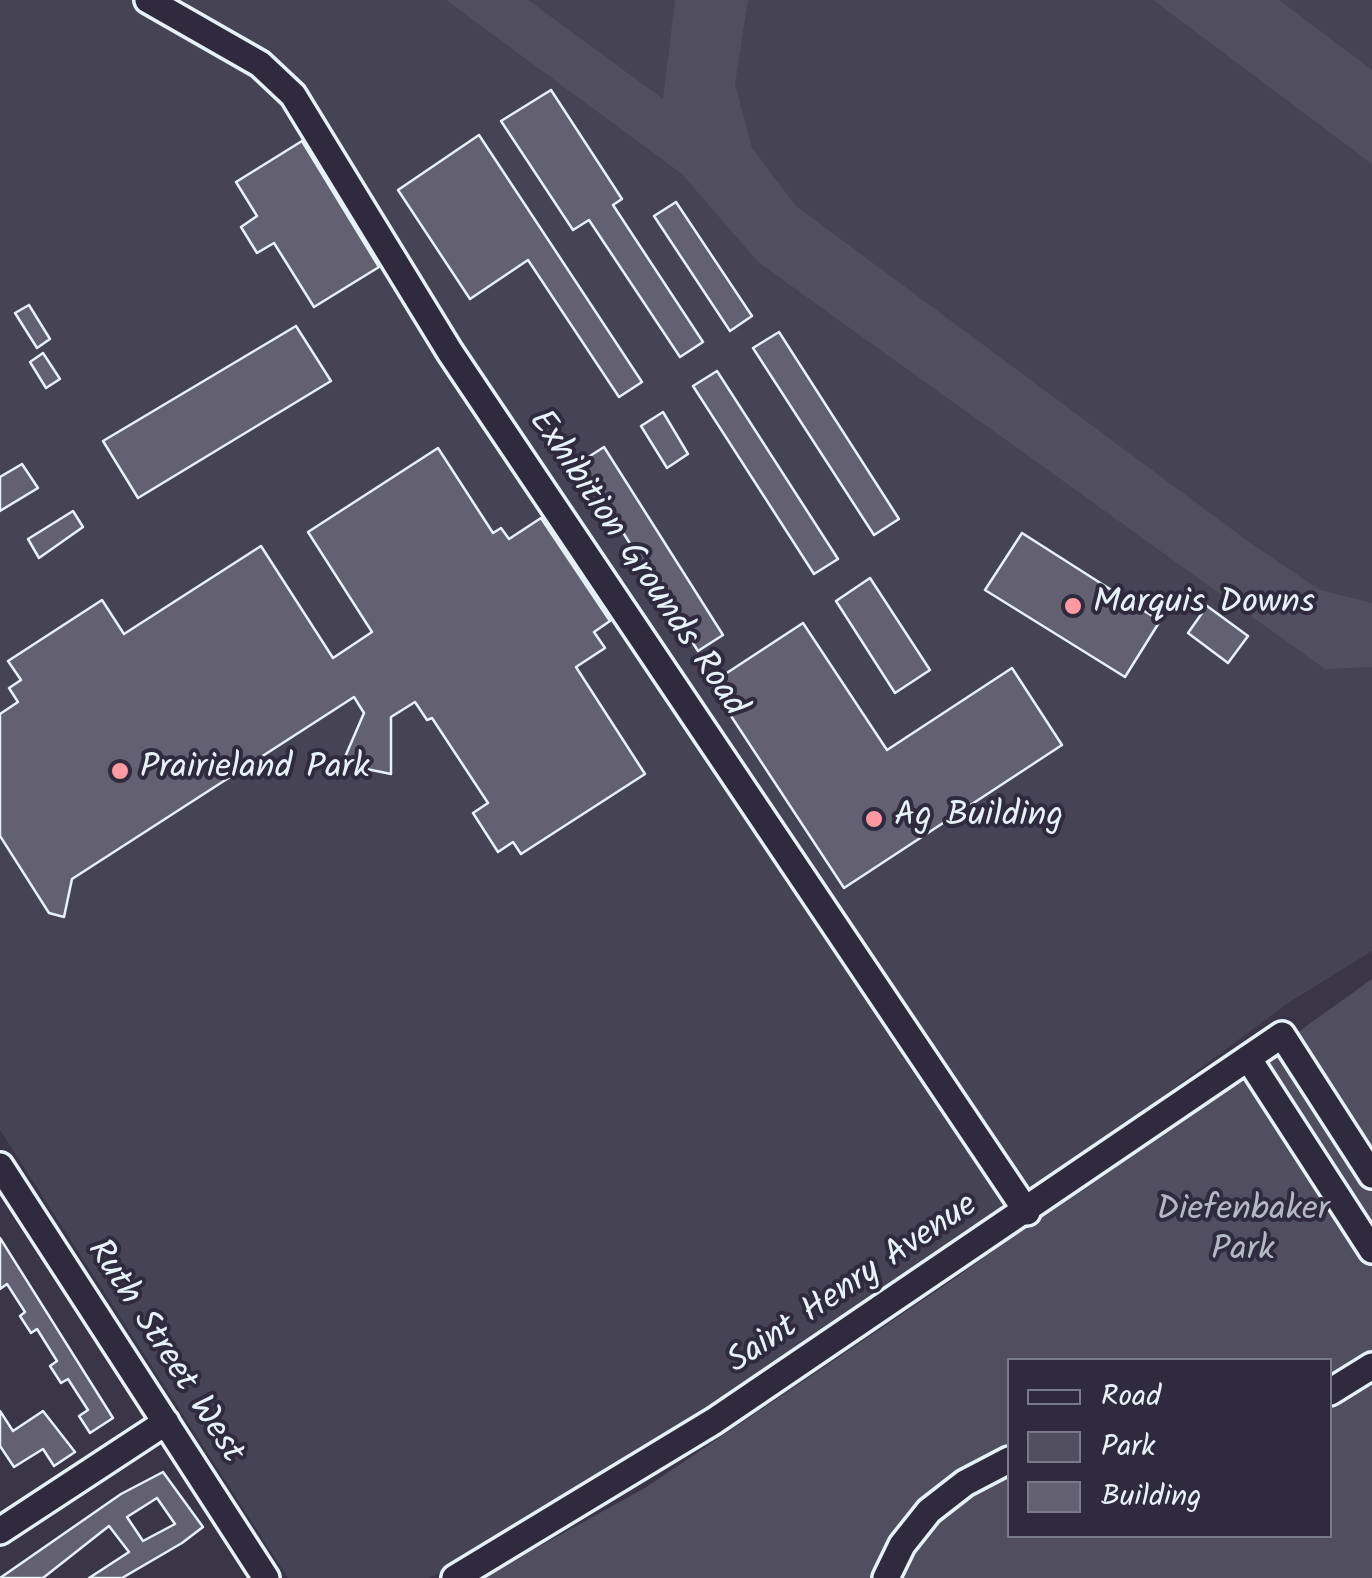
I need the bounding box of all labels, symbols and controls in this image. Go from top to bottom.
street label: Exhibition Grounds Road [517,404,753,726]
place label: Marquis Downs [1093,585,1315,627]
marker: Marquis Downs [1062,595,1084,617]
place label: Prairieland Park [140,750,370,792]
marker: Prairieland Park [109,760,131,782]
place label: Ag Building [894,798,1063,840]
marker: Ag Building [863,808,885,830]
street label: Saint Henry Avenue [721,1187,987,1385]
park label: Diefenbaker Park [1157,1192,1329,1274]
street label: Ruth Street West [75,1233,251,1473]
legend [1007,1358,1332,1538]
text: Road [1101,1373,1161,1421]
text: Park [1101,1423,1155,1471]
text: Building [1101,1473,1201,1521]

